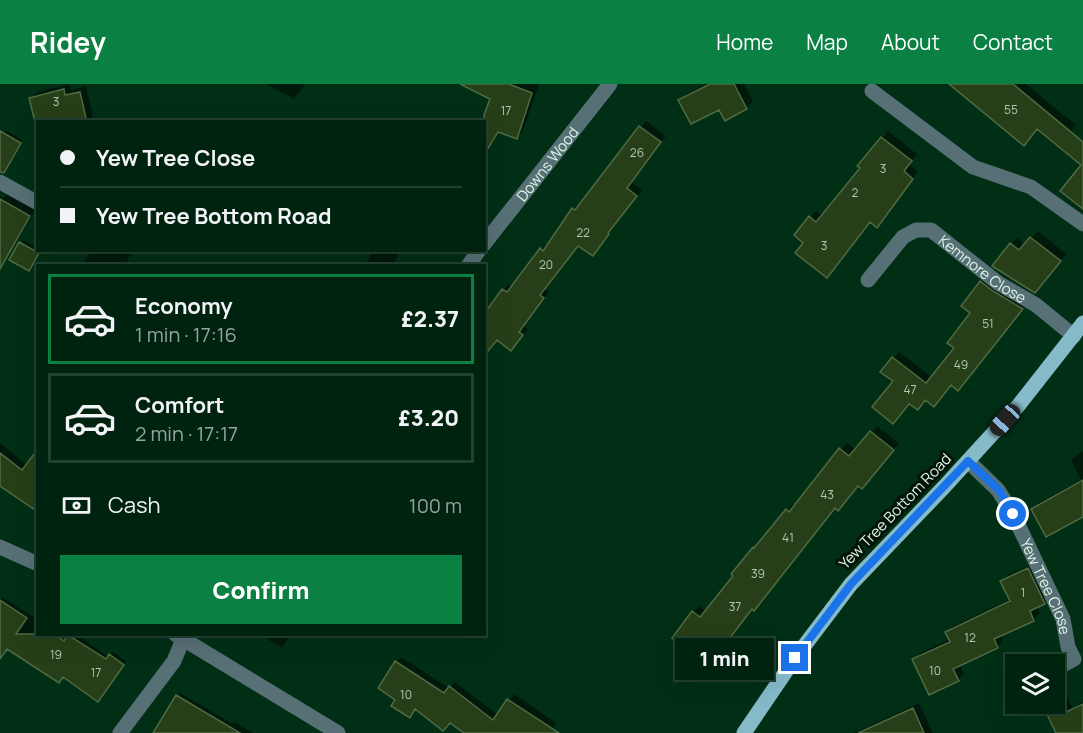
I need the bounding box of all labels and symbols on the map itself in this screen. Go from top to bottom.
house number: 3 [53,93,59,110]
house number: 55 [1004,101,1018,118]
house number: 17 [501,102,511,119]
street label: Downs Wood [511,122,583,206]
house number: 26 [630,144,644,161]
house number: 3 [880,160,886,177]
house number: 2 [852,184,859,201]
house number: 22 [576,224,590,241]
street label: Kemnore Close [934,230,1031,308]
house number: 3 [821,237,827,254]
house number: 20 [539,256,553,273]
house number: 51 [982,315,994,332]
house number: 49 [954,356,968,373]
house number: 47 [903,381,917,398]
car [986,401,1024,439]
street label: Yew Tree Bottom Road [834,449,956,573]
house number: 43 [820,486,834,503]
route start [999,500,1026,527]
house number: 41 [782,529,794,546]
street label: Yew Tree Close [1016,535,1076,636]
house number: 39 [751,565,765,582]
house number: 1 [1021,584,1025,601]
house number: 37 [729,598,741,615]
house number: 12 [964,629,976,646]
callout: 1 min [675,637,774,679]
route end [781,644,808,671]
house number: 19 [50,646,62,663]
house number: 10 [929,662,941,679]
house number: 17 [91,664,101,681]
house number: 10 [400,686,412,703]

